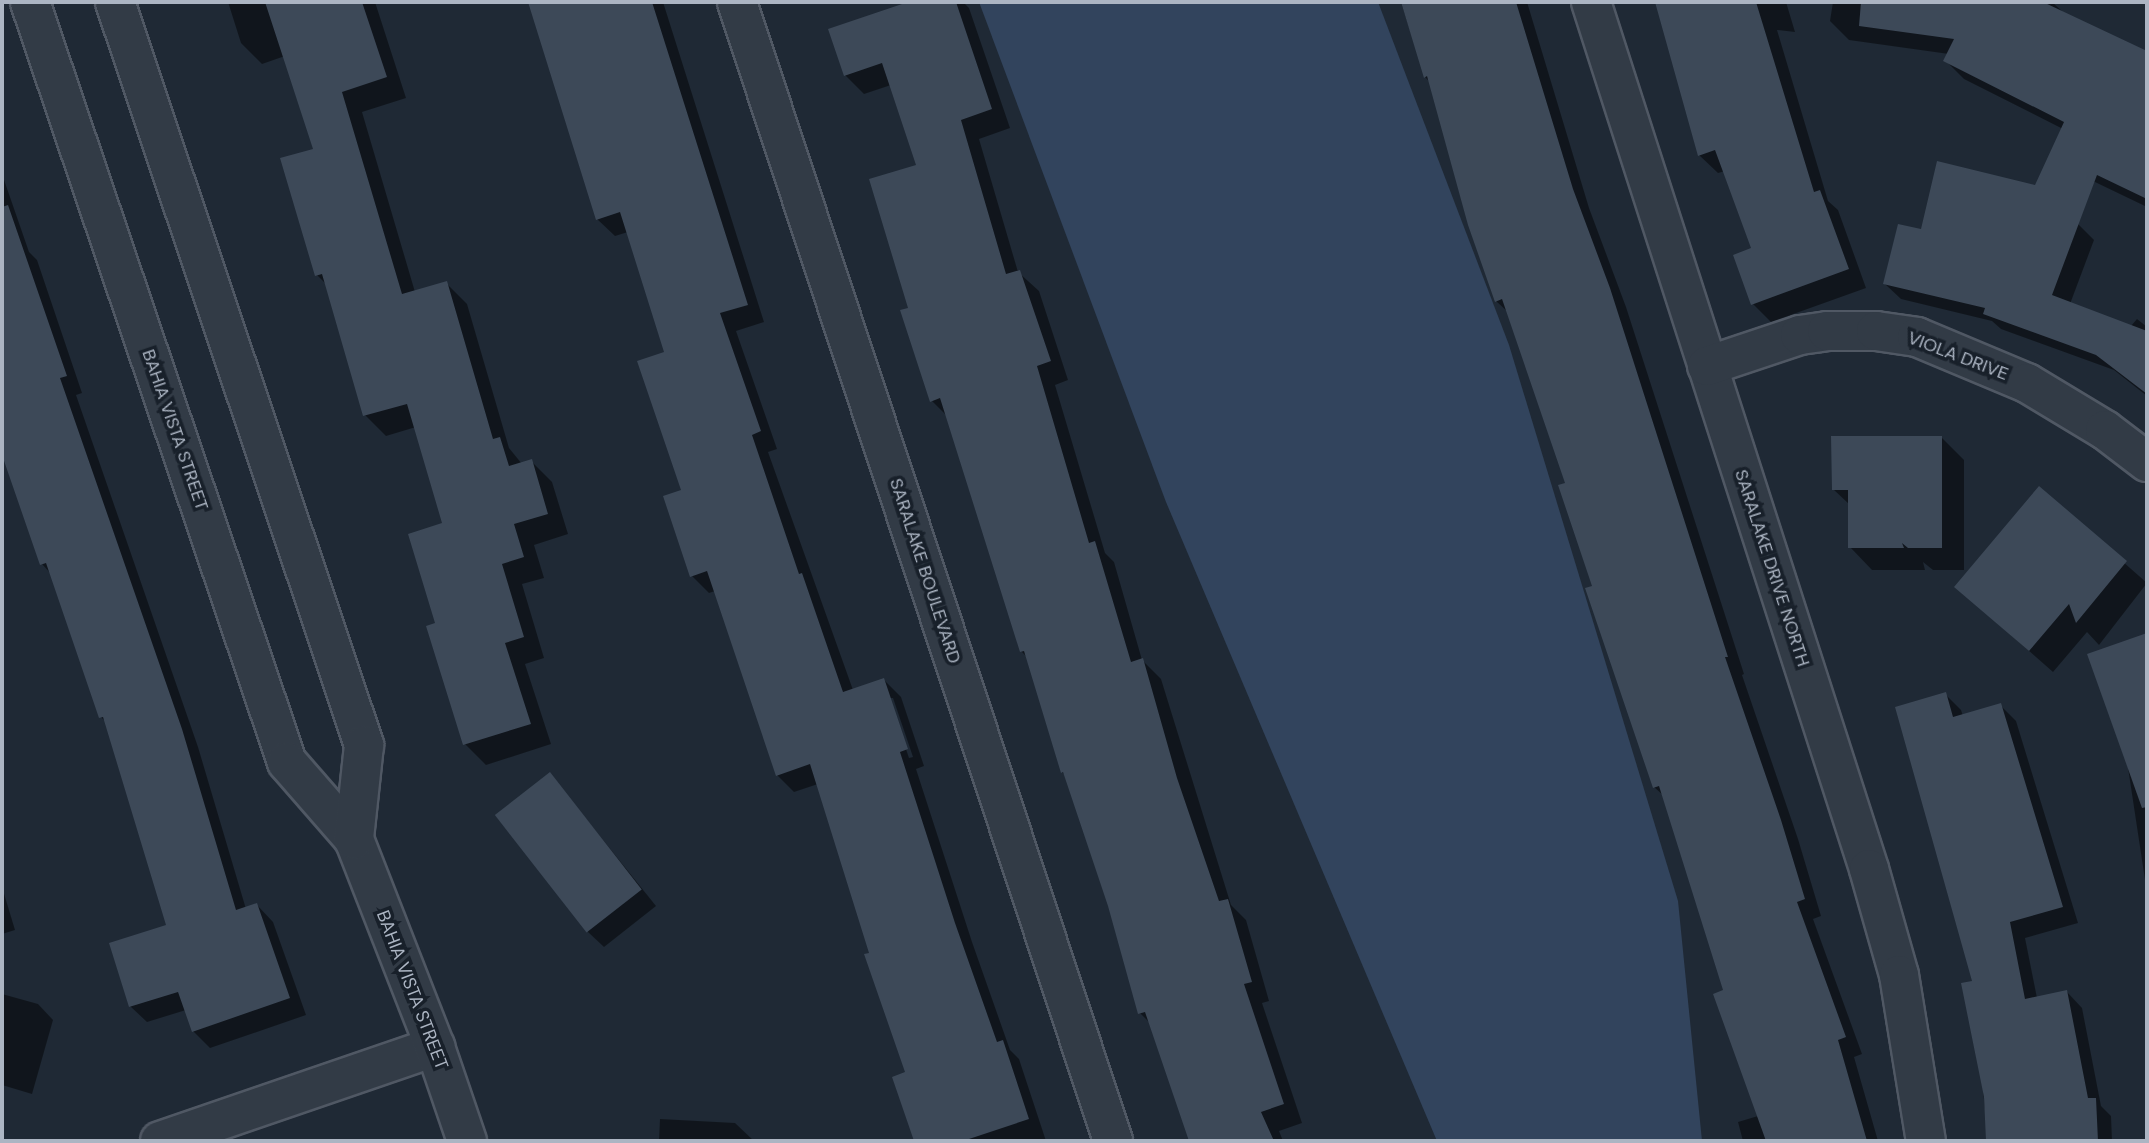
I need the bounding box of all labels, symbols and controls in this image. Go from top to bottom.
street label: VIOLA DRIVE [1905,327,2011,385]
street label: BAHIA VISTA STREET [137,347,213,513]
street label: SARALAKE DRIVE NORTH [1730,467,1814,669]
street label: SARALAKE BOULEVARD [885,476,965,666]
street label: BAHIA VISTA STREET [372,907,452,1073]

